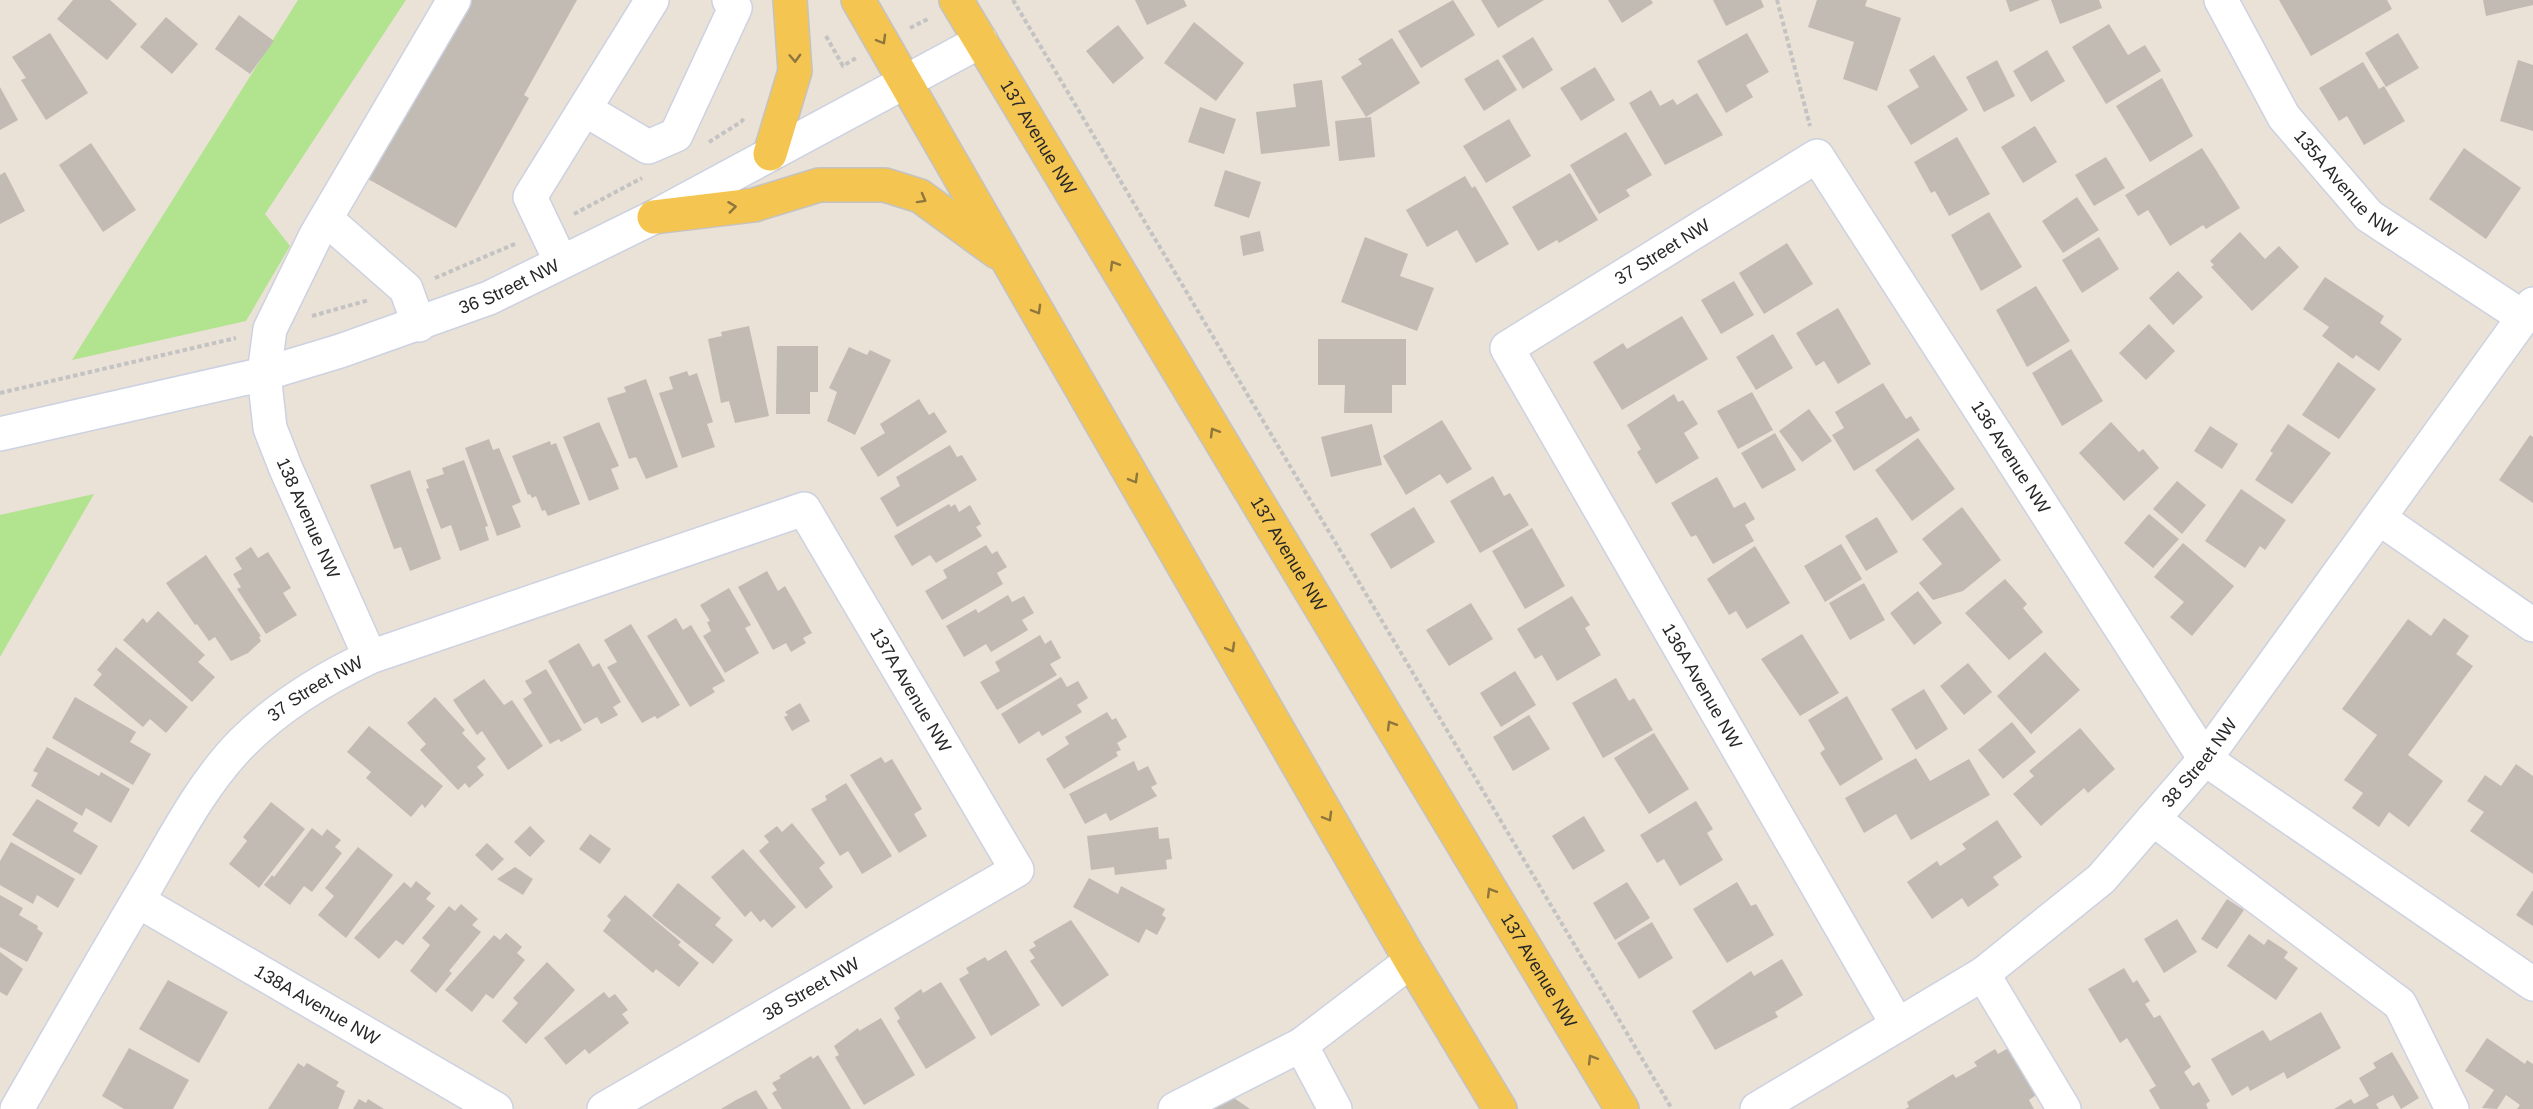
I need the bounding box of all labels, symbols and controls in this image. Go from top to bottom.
one-way arrow [875,34,886,45]
one-way arrow [788,54,801,63]
street label: 137 Avenue NW [996,76,1080,198]
street label: 135A Avenue NW [2290,126,2400,241]
one-way arrow [916,192,926,203]
one-way arrow [728,201,737,214]
street label: 37 Street NW [1611,215,1713,289]
street label: 36 Street NW [456,255,562,318]
one-way arrow [1110,261,1121,271]
one-way arrow [1029,304,1041,314]
street label: 136 Avenue NW [1967,397,2054,517]
one-way arrow [1210,428,1222,438]
street label: 138 Avenue NW [272,455,344,581]
one-way arrow [1127,473,1138,483]
street label: 137 Avenue NW [1247,493,1331,615]
street label: 136A Avenue NW [1658,620,1746,752]
street label: 137A Avenue NW [866,624,955,756]
one-way arrow [1224,642,1235,652]
street label: 37 Street NW [264,652,366,726]
street label: 38 Street NW [2158,715,2241,811]
one-way arrow [1386,721,1398,731]
one-way arrow [1321,811,1332,821]
one-way arrow [1487,888,1499,898]
street label: 137 Avenue NW [1497,910,1581,1031]
street label: 38 Street NW [759,953,863,1025]
street label: 138A Avenue NW [251,961,383,1049]
one-way arrow [1588,1055,1599,1065]

